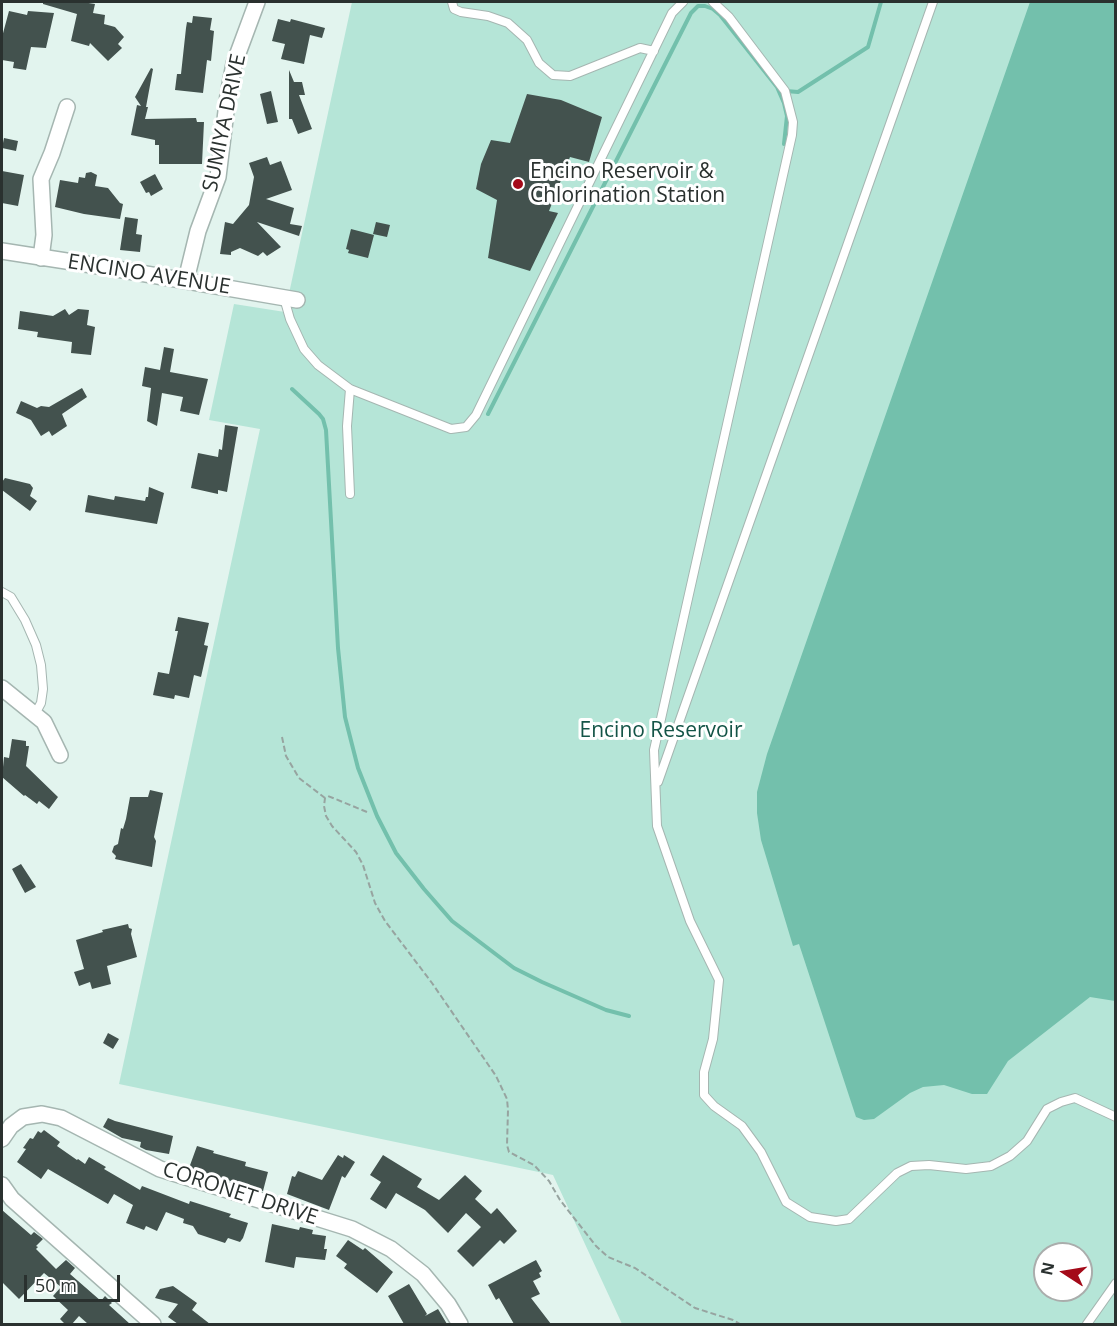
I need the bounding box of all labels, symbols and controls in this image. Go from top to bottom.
street label: SUMIYA DRIVE [198,52,252,194]
place label: Encino Reservoir & Chlorination Station [530,159,725,209]
marker: Encino Reservoir & Chlorination Station [511,177,525,191]
street label: ENCINO AVENUE [66,250,232,300]
park label: Encino Reservoir [579,718,743,744]
street label: CORONET DRIVE [159,1157,321,1231]
north arrow [1033,1242,1093,1302]
text: N [1035,1260,1059,1277]
scale bar [27,1263,123,1301]
text: 50 m [35,1273,77,1297]

